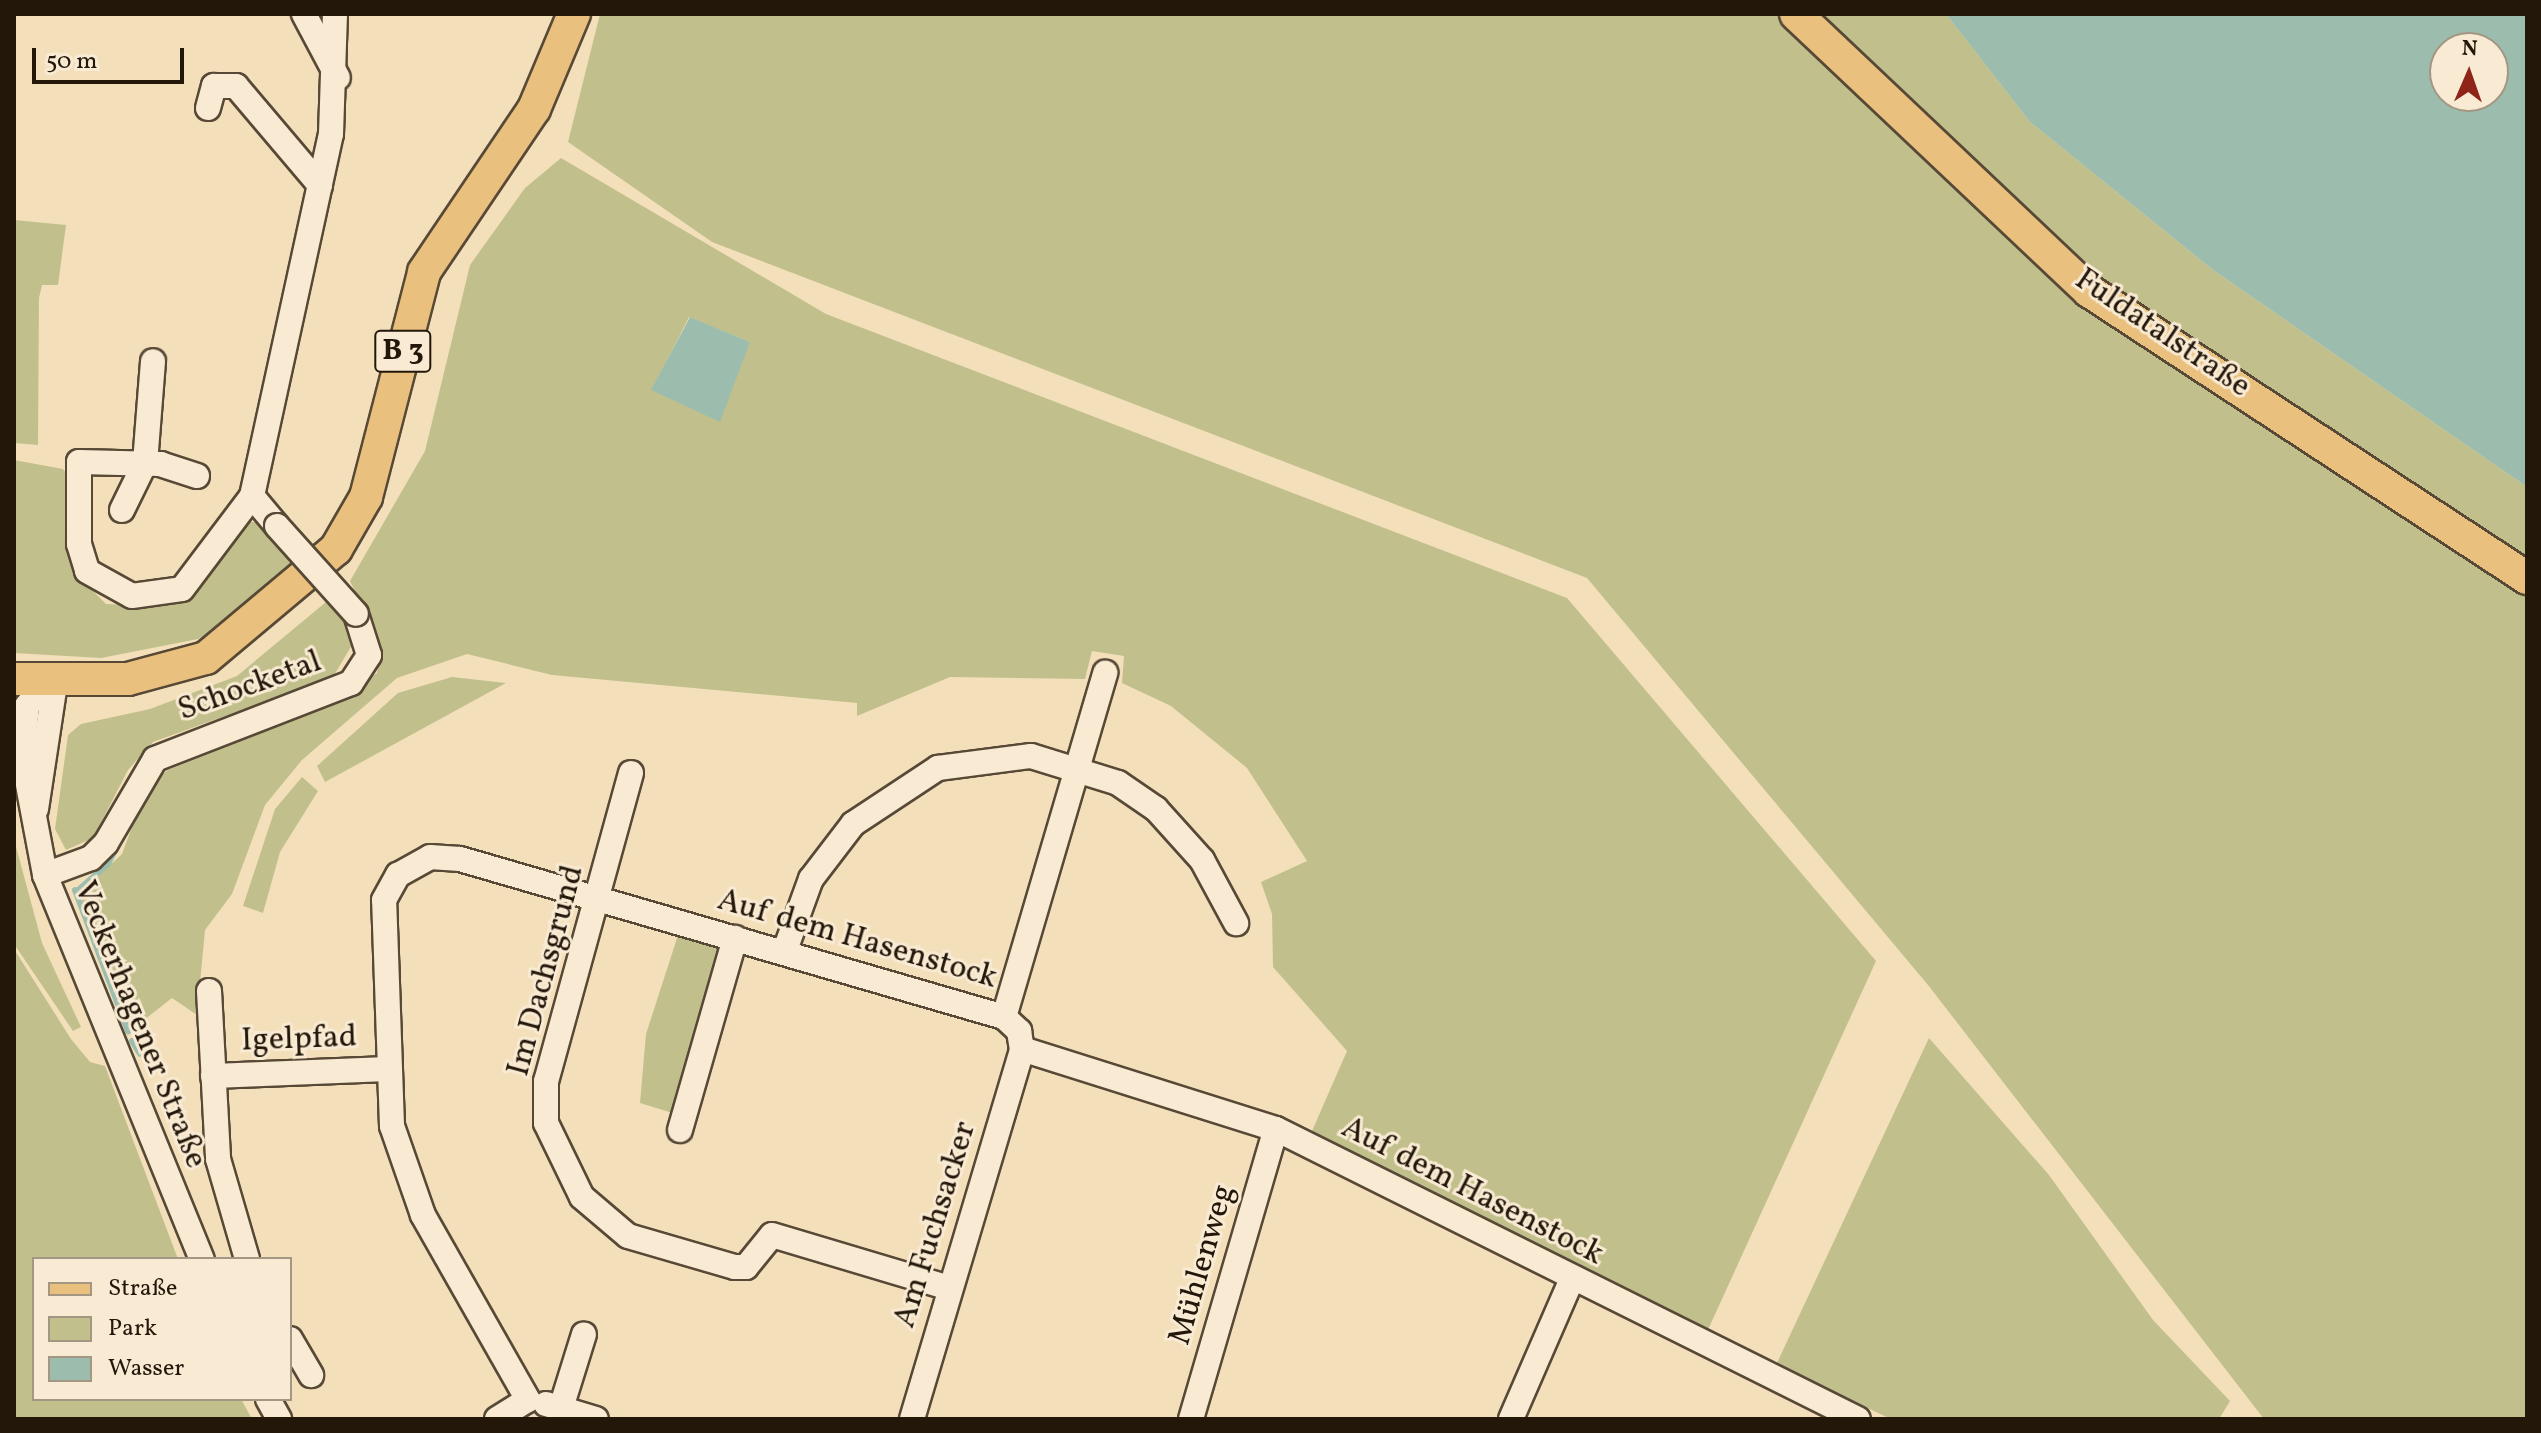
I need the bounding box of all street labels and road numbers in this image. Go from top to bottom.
street label: Fuldatalstraße [2067,261,2257,407]
road number: B 3 [373,325,433,377]
street label: Schocketal [173,643,327,731]
street label: Im Dachsgrund [500,861,594,1081]
street label: Veckerhagener Straße [64,876,214,1174]
street label: Auf dem Hasenstock [714,882,1000,998]
street label: Igelpfad [241,1019,357,1061]
street label: Auf dem Hasenstock [1336,1110,1608,1274]
street label: Am Fuchsacker [886,1117,986,1333]
street label: Mühlenweg [1162,1180,1244,1350]

